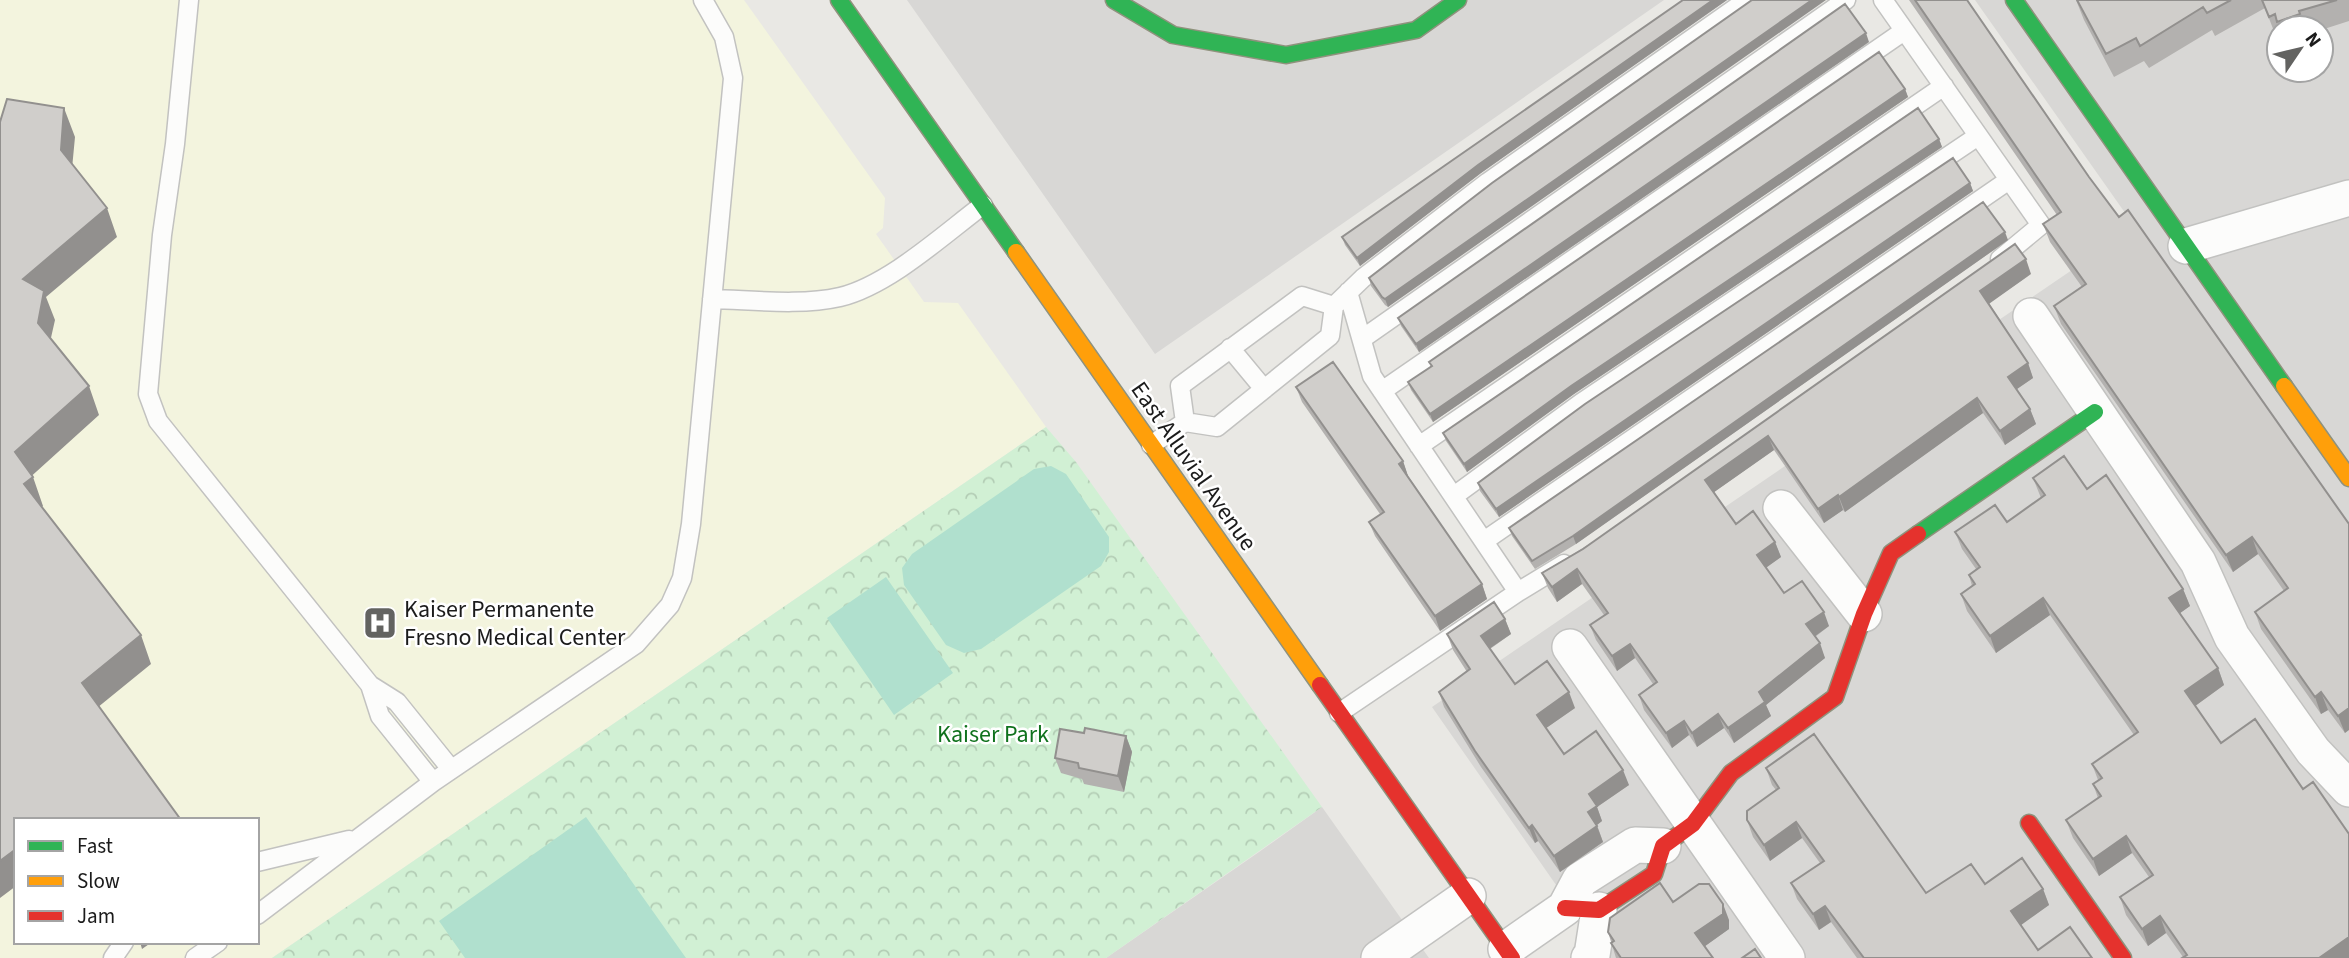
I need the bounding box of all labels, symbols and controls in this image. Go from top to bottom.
north arrow [2265,14,2335,84]
text: N [2298,27,2327,53]
street label: East Alluvial Avenue [1122,374,1265,558]
place label: Kaiser Permanente Fresno Medical Center [404,592,626,655]
hospital icon: Kaiser Permanente Fresno Medical Center [361,604,399,642]
park label: Kaiser Park [937,717,1049,752]
legend [14,818,259,944]
text: Fast [77,831,113,861]
text: Slow [77,866,120,896]
text: Jam [77,901,115,931]

